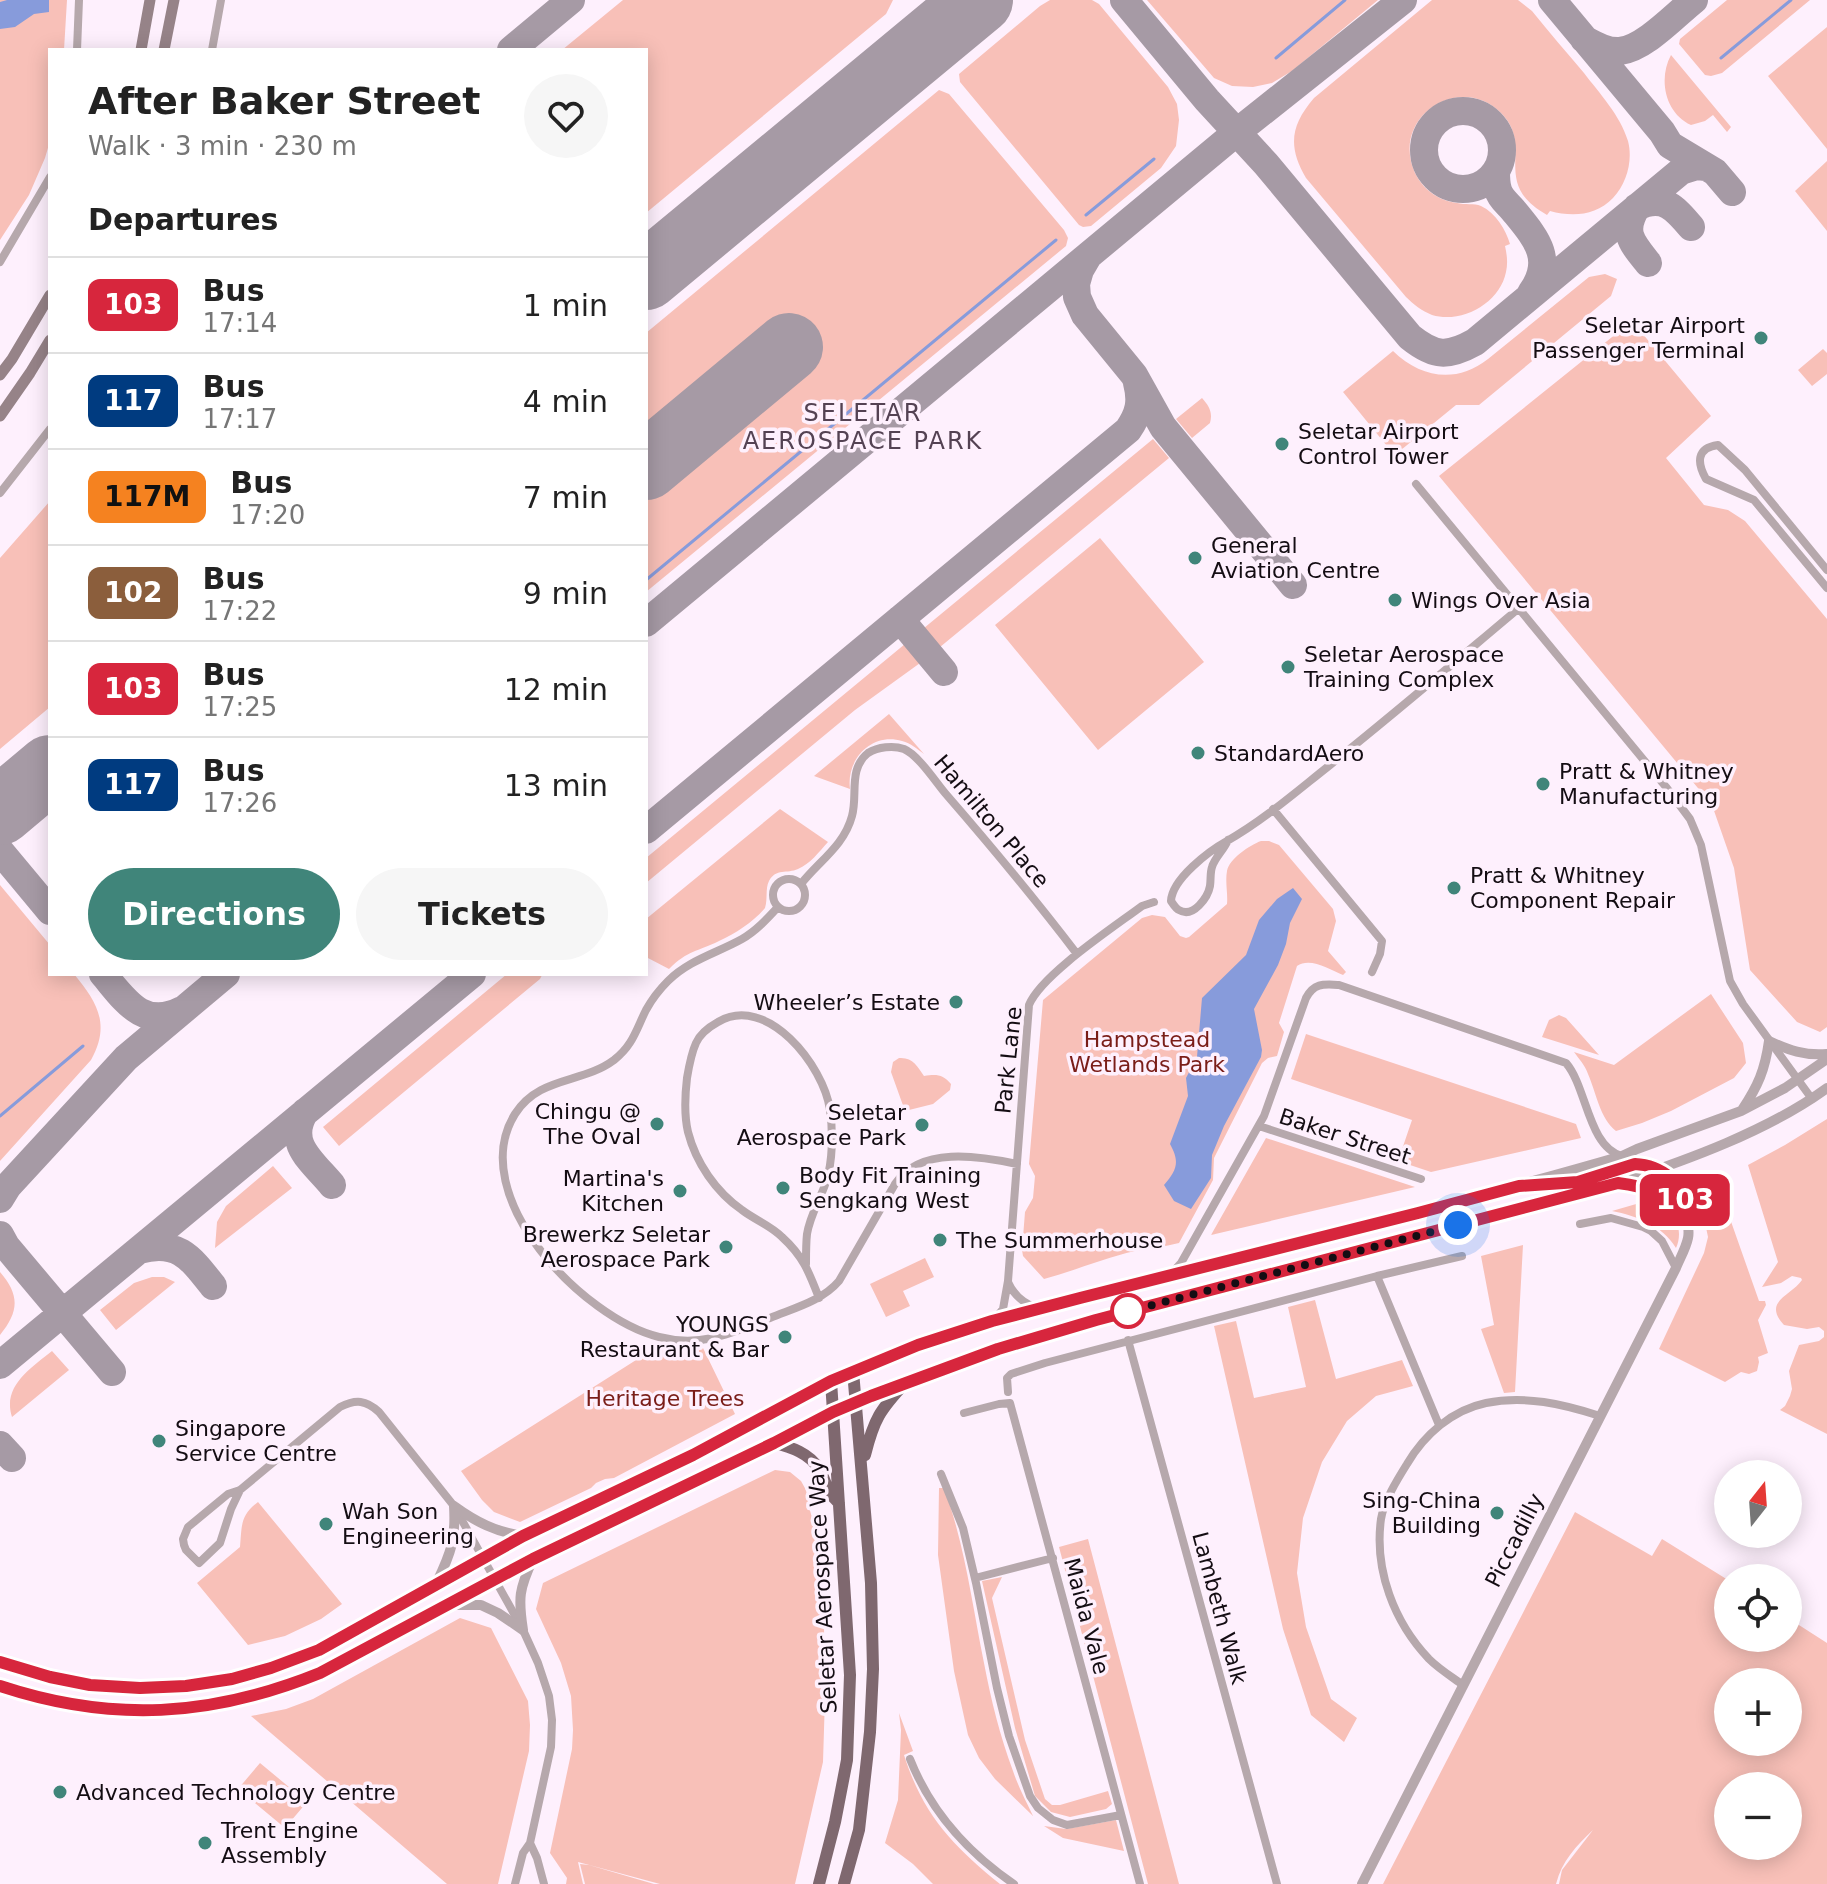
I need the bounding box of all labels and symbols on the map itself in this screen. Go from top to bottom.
place label: Seletar Airport Passenger Terminal [1532,313,1745,363]
marker: Seletar Airport Passenger Terminal [1752,329,1770,347]
district label: SELETAR AEROSPACE PARK [743,399,983,455]
place label: Seletar Airport Control Tower [1298,419,1459,469]
marker: Seletar Airport Control Tower [1273,435,1291,453]
place label: General Aviation Centre [1211,533,1380,583]
marker: General Aviation Centre [1186,549,1204,567]
place label: Wings Over Asia [1411,588,1591,613]
marker: Wings Over Asia [1386,591,1404,609]
place label: Seletar Aerospace Training Complex [1303,642,1504,692]
marker: Seletar Aerospace Training Complex [1279,658,1297,676]
place label: StandardAero [1214,741,1364,766]
marker: StandardAero [1189,744,1207,762]
street label: Hamilton Place [929,750,1054,893]
place label: Pratt & Whitney Manufacturing [1559,759,1734,809]
marker: Pratt & Whitney Manufacturing [1534,775,1552,793]
place label: Pratt & Whitney Component Repair [1470,863,1676,913]
marker: Pratt & Whitney Component Repair [1445,879,1463,897]
place label: Wheeler’s Estate [753,990,940,1015]
marker: Wheeler’s Estate [947,993,965,1011]
street label: Park Lane [990,1005,1027,1115]
park label: Hampstead Wetlands Park [1069,1027,1225,1077]
place label: Chingu @ The Oval [535,1099,641,1149]
place label: Seletar Aerospace Park [737,1100,907,1150]
street label: Baker Street [1276,1103,1414,1170]
marker: Chingu @ The Oval [648,1115,666,1133]
marker: Seletar Aerospace Park [913,1116,931,1134]
place label: Body Fit Training Sengkang West [799,1163,981,1213]
place label: Martina's Kitchen [563,1166,664,1216]
line badge: 103 [1639,1174,1731,1226]
marker: Body Fit Training Sengkang West [774,1179,792,1197]
marker: Martina's Kitchen [671,1182,689,1200]
your location [1438,1205,1478,1245]
place label: Brewerkz Seletar Aerospace Park [523,1222,711,1272]
place label: The Summerhouse [955,1228,1163,1253]
marker: The Summerhouse [931,1231,949,1249]
marker: Brewerkz Seletar Aerospace Park [717,1238,735,1256]
unlabelled marker [1111,1294,1145,1328]
place label: YOUNGS Restaurant & Bar [580,1312,770,1362]
marker: YOUNGS Restaurant & Bar [776,1328,794,1346]
park label: Heritage Trees [585,1386,745,1411]
place label: Singapore Service Centre [175,1416,337,1466]
marker: Singapore Service Centre [150,1432,168,1450]
street label: Seletar Aerospace Way [803,1460,842,1714]
north arrow [1714,1460,1802,1548]
place label: Sing-China Building [1362,1488,1481,1538]
street label: Piccadilly [1480,1489,1549,1591]
place label: Wah Son Engineering [342,1499,474,1549]
marker: Sing-China Building [1488,1504,1506,1522]
marker: Wah Son Engineering [317,1515,335,1533]
street label: Lambeth Walk [1187,1529,1252,1687]
street label: Maida Vale [1059,1555,1114,1677]
place label: Advanced Technology Centre [76,1780,395,1805]
marker: Advanced Technology Centre [51,1783,69,1801]
place label: Trent Engine Assembly [220,1818,358,1868]
marker: Trent Engine Assembly [196,1834,214,1852]

